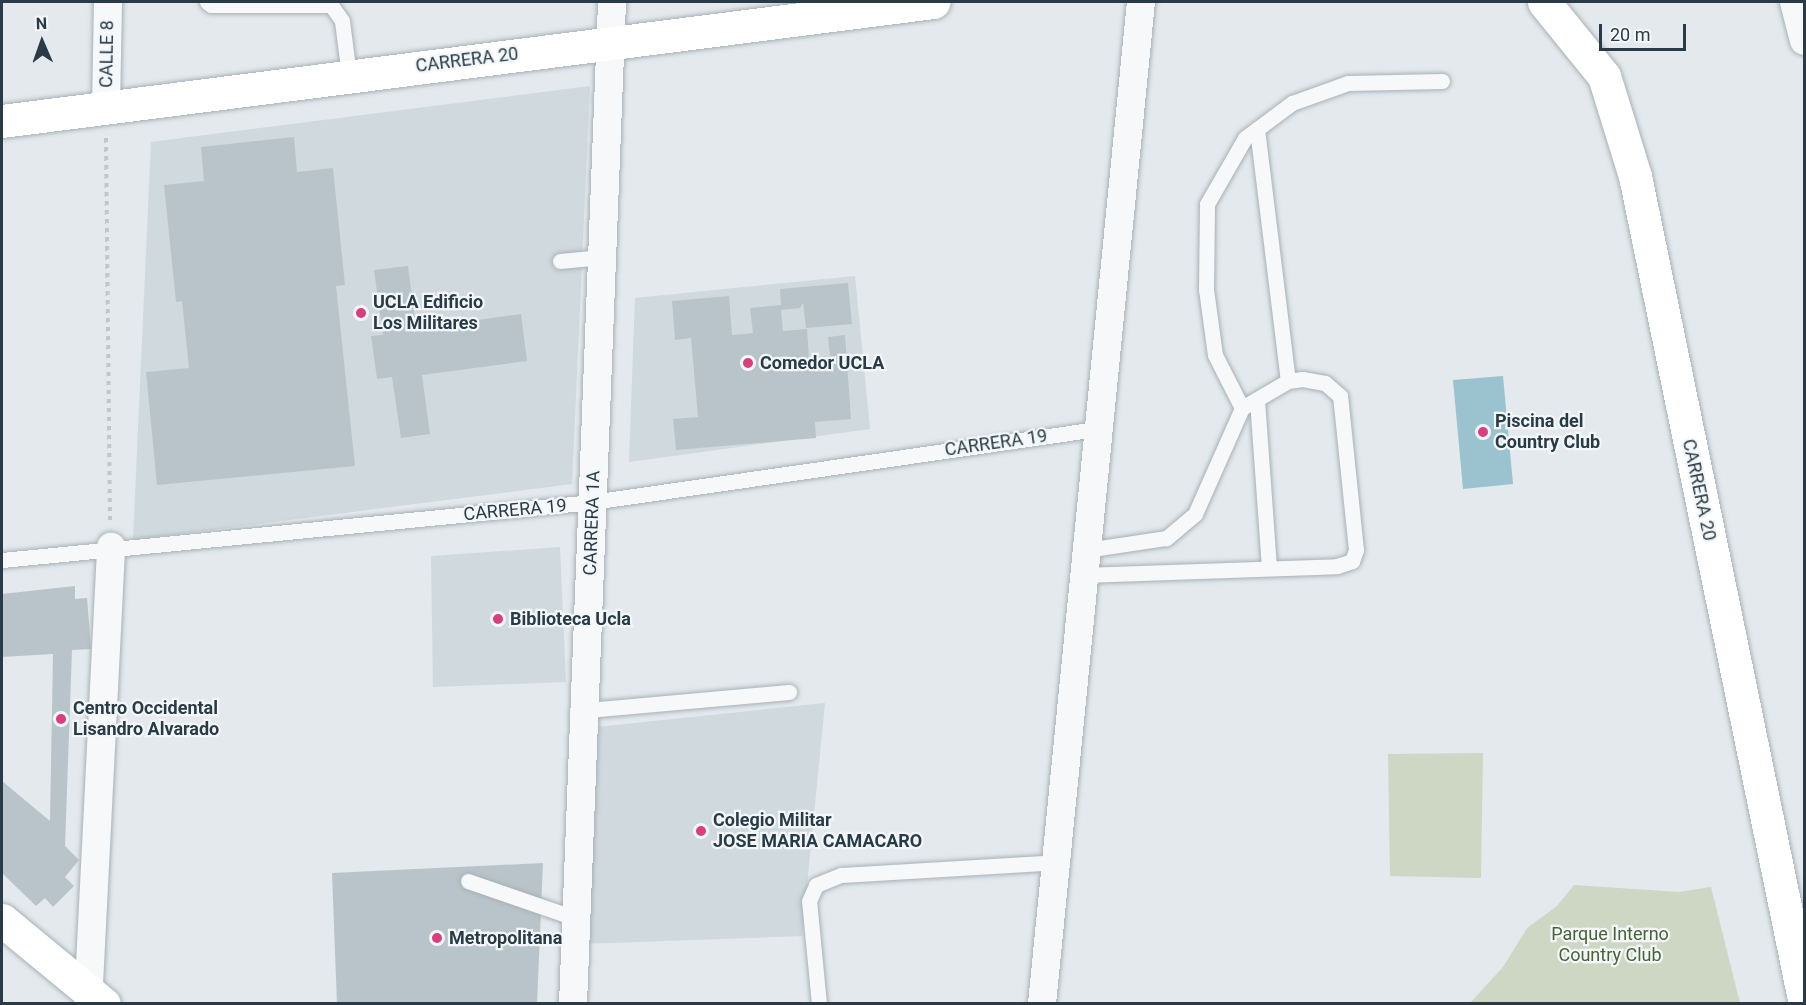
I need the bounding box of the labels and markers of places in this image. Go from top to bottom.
place label: UCLA Edificio Los Militares [373,292,483,334]
marker: UCLA Edificio Los Militares [354,306,368,320]
place label: Comedor UCLA [760,352,884,374]
marker: Comedor UCLA [741,356,755,370]
place label: Piscina del Country Club [1495,411,1600,454]
marker: Piscina del Country Club [1476,425,1490,439]
place label: Biblioteca Ucla [510,608,631,630]
marker: Biblioteca Ucla [491,612,505,626]
place label: Centro Occidental Lisandro Alvarado [73,698,219,740]
marker: Centro Occidental Lisandro Alvarado [54,712,68,726]
place label: Colegio Militar JOSE MARIA CAMACARO [713,810,922,852]
marker: Colegio Militar JOSE MARIA CAMACARO [694,824,708,838]
place label: Metropolitana [449,927,562,949]
marker: Metropolitana [430,931,444,945]

